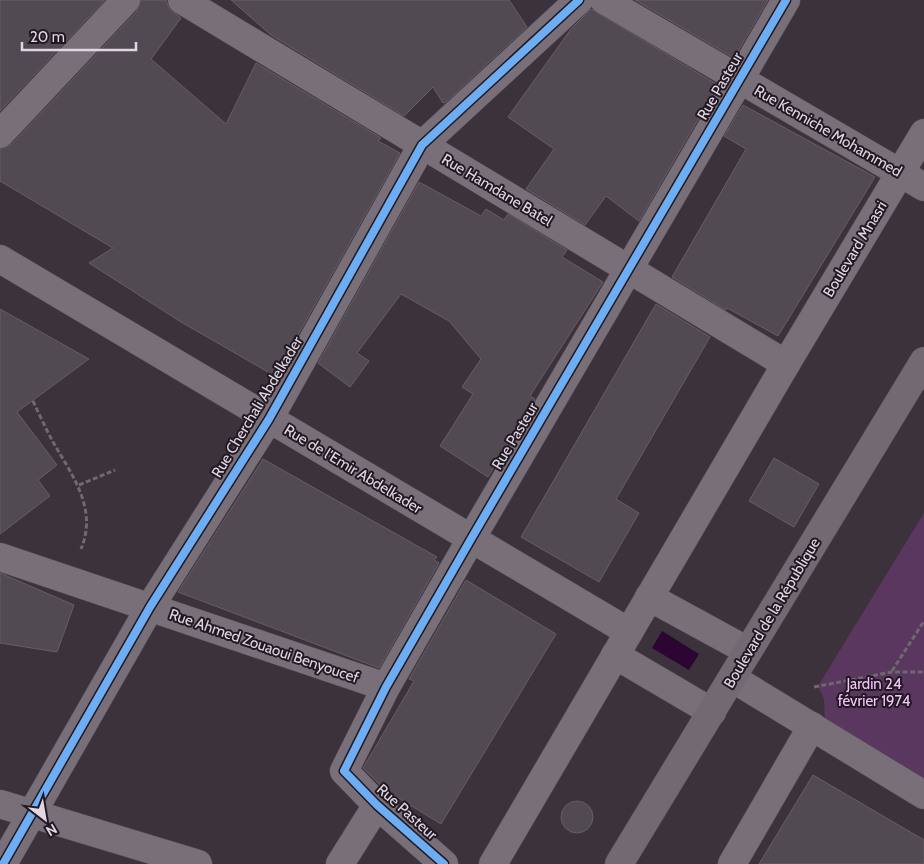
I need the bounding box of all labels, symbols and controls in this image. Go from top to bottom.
scale bar [22,20,136,52]
text: 20 m [30,28,65,46]
street label: Rue Pasteur [693,49,747,123]
street label: Rue Kenniche Mohammed [751,81,905,181]
street label: Rue Hamdane Batel [438,150,556,230]
street label: Boulevard Mnasri [819,198,891,300]
street label: Rue Cherchali Abdelkader [208,333,306,481]
street label: Rue Pasteur [488,399,542,473]
street label: Rue de l'Emir Abdelkader [281,421,425,517]
street label: Boulevard de la République [720,534,824,691]
street label: Rue Ahmed Zouaoui Benyoucef [167,605,361,687]
park label: Jardin 24 février 1974 [838,675,911,710]
street label: Rue Pasteur [373,780,441,844]
north arrow [20,794,70,844]
text: N [43,820,61,840]

